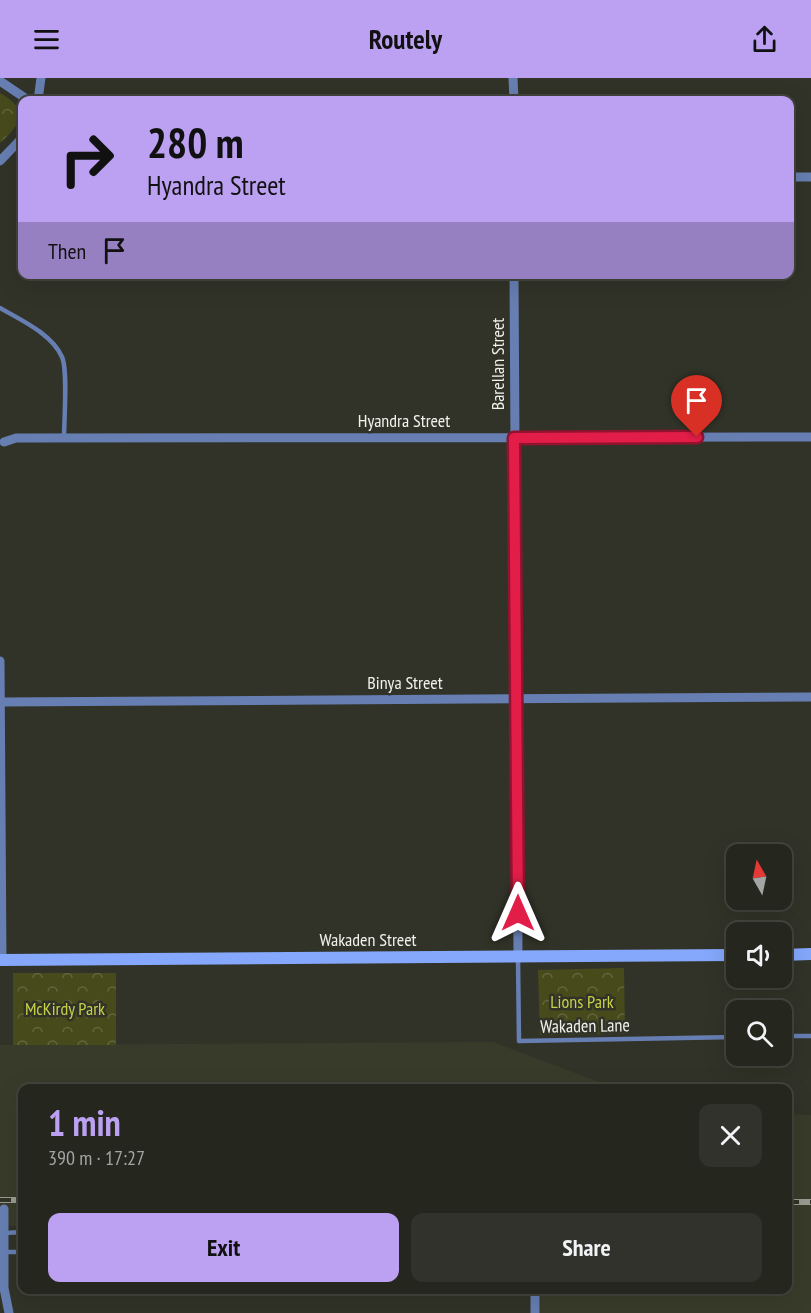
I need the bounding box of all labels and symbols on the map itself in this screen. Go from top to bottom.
street label: Barellan Street [486,318,509,410]
pin [671,375,722,437]
street label: Hyandra Street [358,409,450,432]
street label: Binya Street [367,671,443,694]
north arrow [726,844,792,910]
position arrow [486,881,550,945]
street label: Wakaden Street [319,928,417,951]
park label: Lions Park [550,990,614,1013]
park label: McKirdy Park [25,997,105,1020]
street label: Wakaden Lane [540,1013,630,1038]

